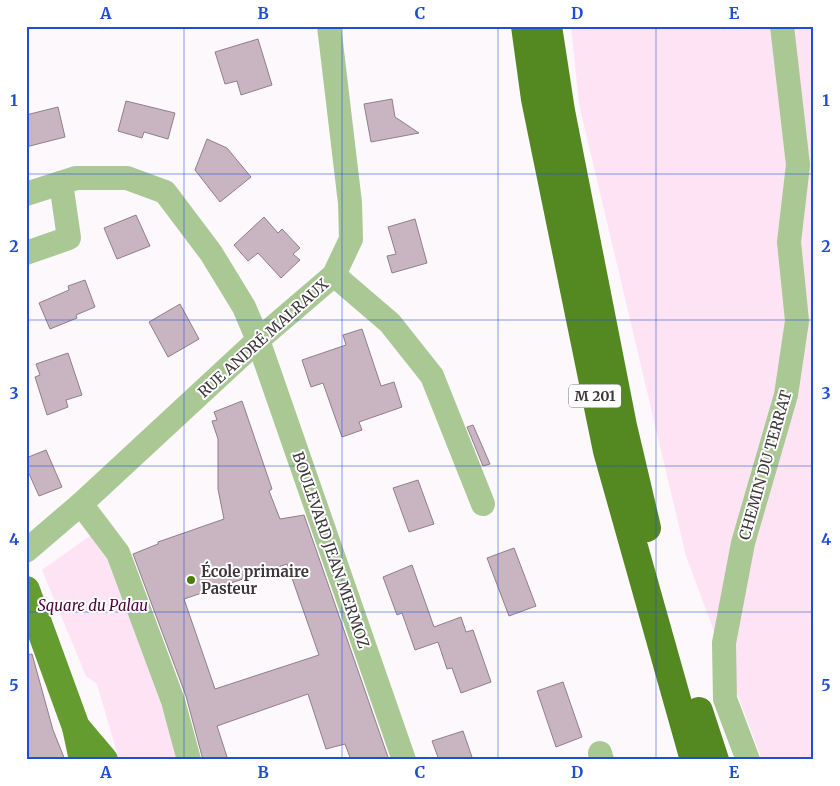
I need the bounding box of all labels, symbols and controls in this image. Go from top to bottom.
text: A [99,3,112,23]
text: B [257,3,269,23]
text: C [415,3,425,23]
text: D [571,3,583,23]
text: E [729,3,740,23]
text: 1 [10,90,18,110]
text: 1 [822,90,830,110]
text: 2 [9,236,19,256]
text: 2 [821,236,831,256]
street label: RUE ANDRÉ MALRAUX [193,274,332,402]
text: 3 [9,383,19,403]
text: 3 [821,383,831,403]
road number: M 201 [569,384,621,408]
street label: CHEMIN DU TERRAT [735,387,796,542]
street label: BOULEVARD JEAN MERMOZ [288,449,374,651]
text: 4 [9,529,19,549]
text: 4 [821,529,831,549]
place label: École primaire Pasteur [201,561,309,598]
marker: École primaire Pasteur [185,574,197,586]
park label: Square du Palau [38,596,148,615]
text: 5 [9,675,19,695]
text: 5 [821,675,831,695]
text: A [99,762,112,782]
text: B [257,762,269,782]
text: C [415,762,425,782]
text: D [571,762,583,782]
text: E [729,762,740,782]

